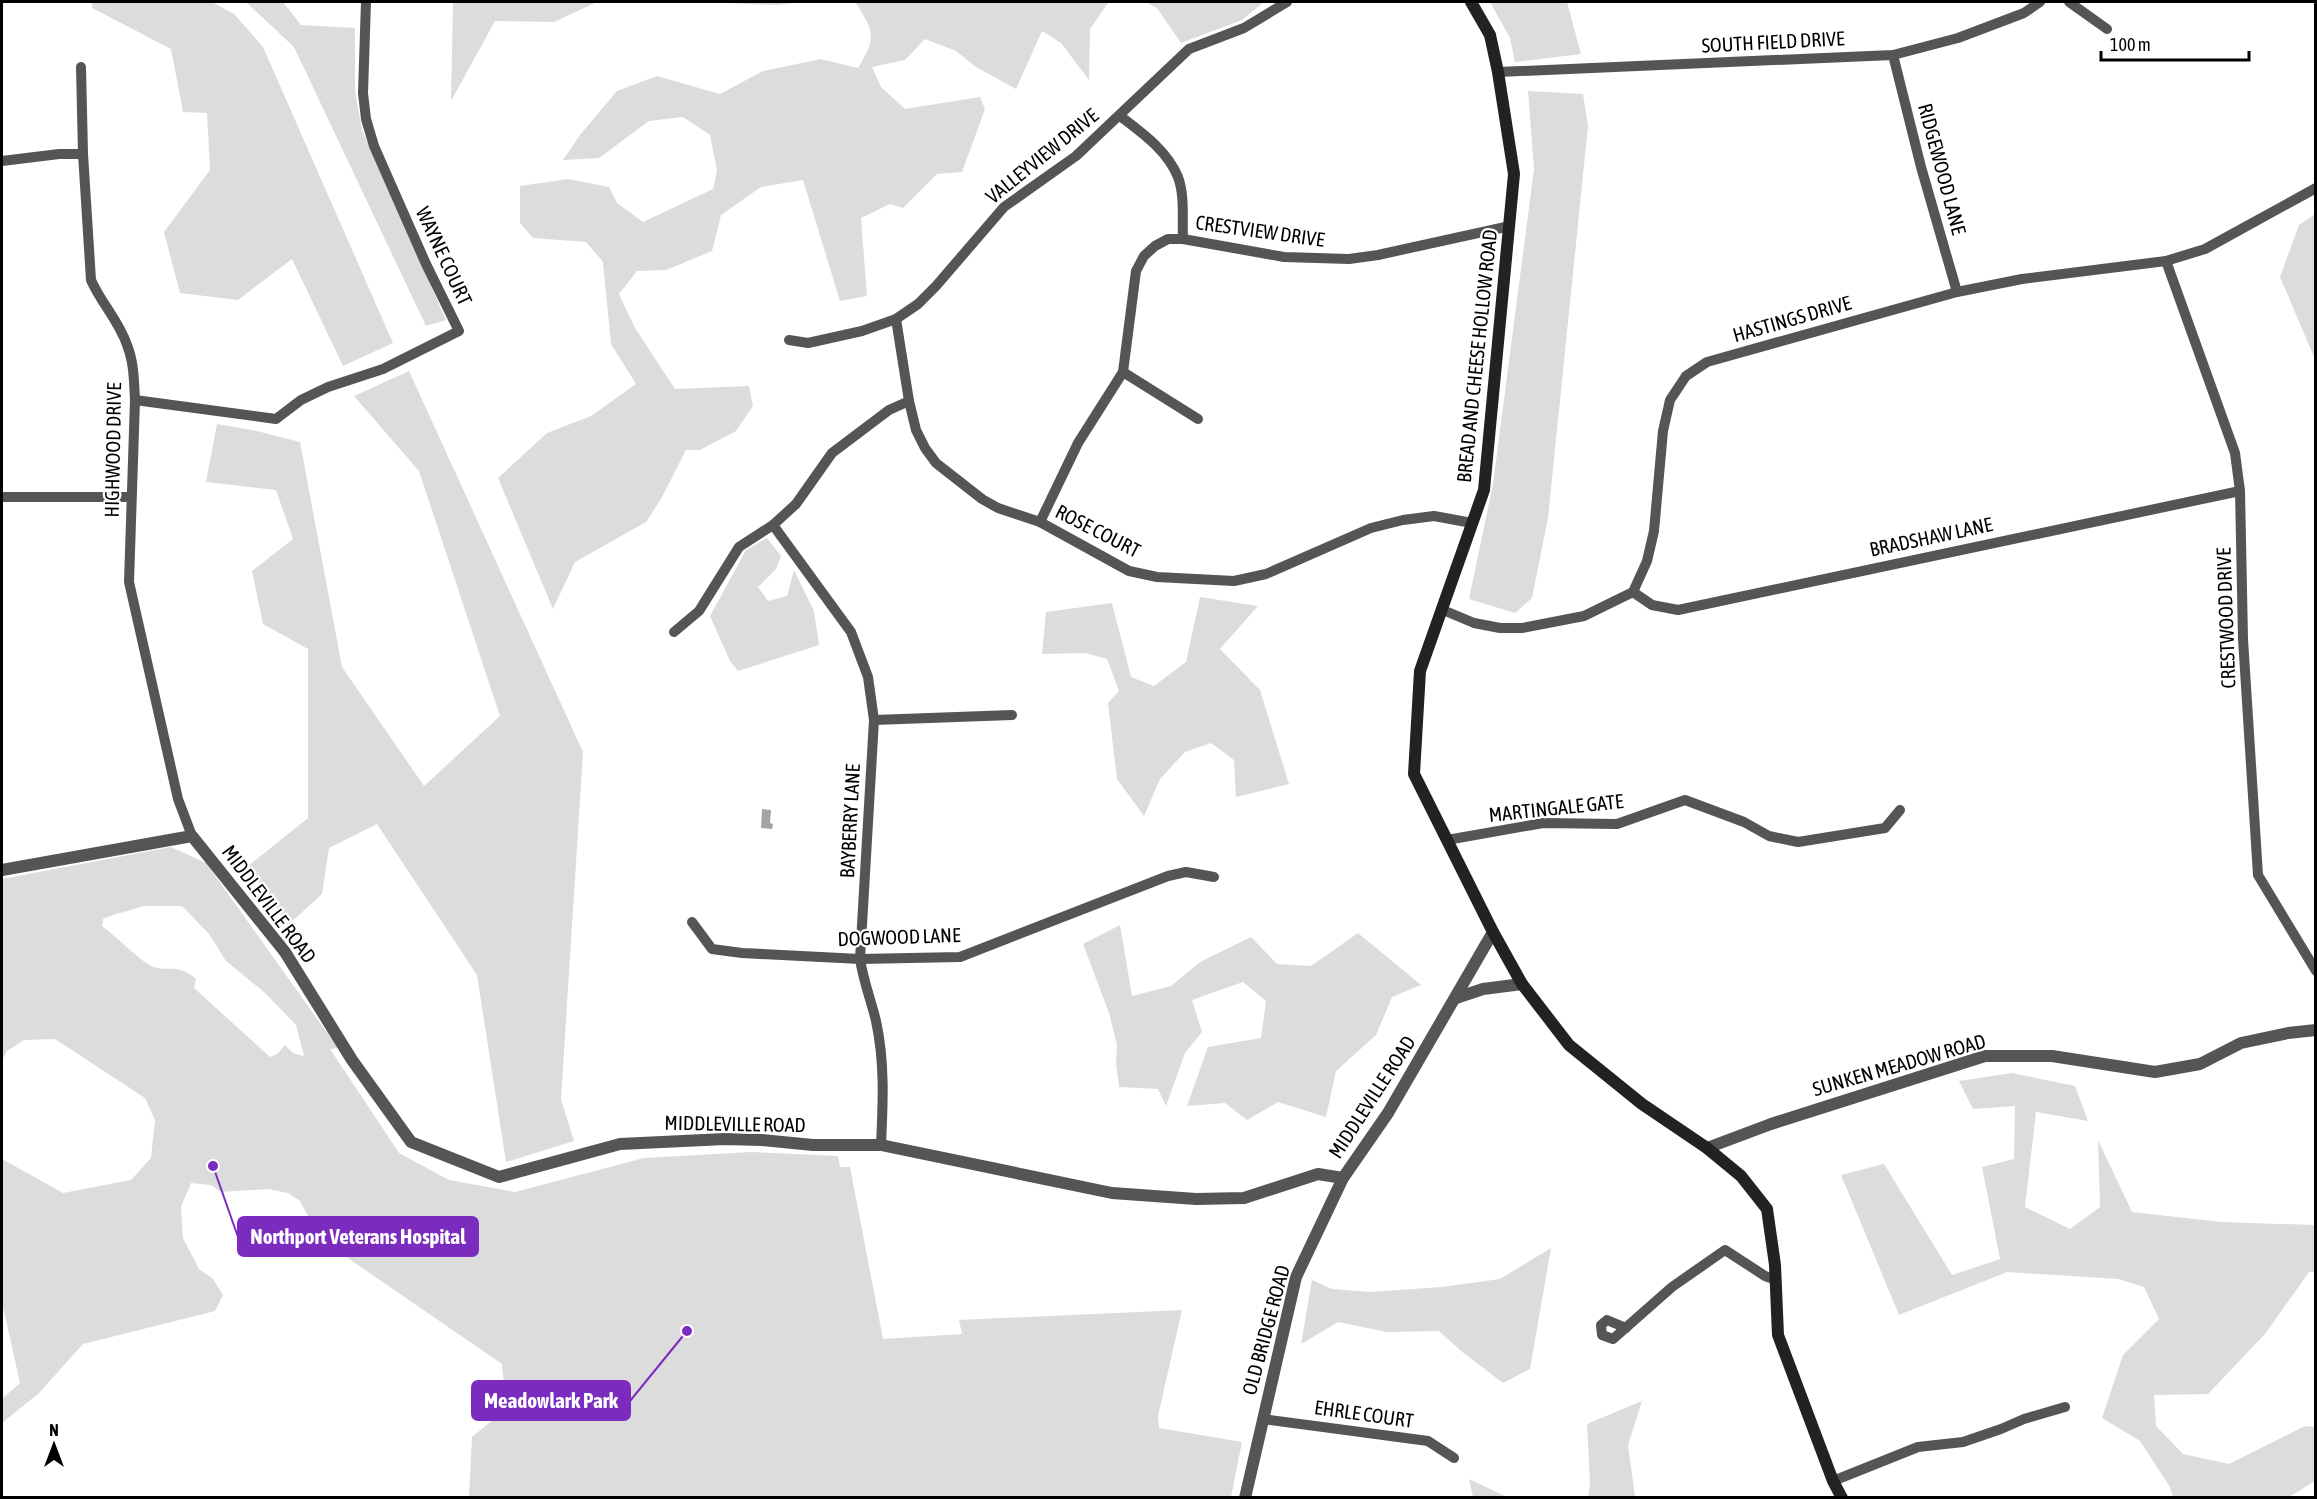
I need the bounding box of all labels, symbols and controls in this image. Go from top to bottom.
scale bar [2101,24,2250,62]
street label: SOUTH FIELD DRIVE [1701,26,1845,57]
text: 100 m [2110,34,2151,55]
street label: RIDGEWOOD LANE [1914,101,1971,237]
street label: VALLEYVIEW DRIVE [981,103,1103,208]
street label: WAYNE COURT [412,203,477,309]
street label: CRESTVIEW DRIVE [1194,210,1327,251]
street label: BREAD AND CHEESE HOLLOW ROAD [1452,228,1501,484]
street label: HASTINGS DRIVE [1730,291,1854,346]
street label: HIGHWOOD DRIVE [100,382,125,518]
street label: ROSE COURT [1052,499,1145,562]
street label: BRADSHAW LANE [1867,512,1995,561]
street label: CRESTWOOD DRIVE [2212,547,2239,689]
street label: BAYBERRY LANE [835,763,864,879]
street label: MARTINGALE GATE [1488,789,1625,826]
street label: MIDDLEVILLE ROAD [218,840,321,967]
street label: DOGWOOD LANE [837,923,961,950]
street label: SUNKEN MEADOW ROAD [1810,1029,1988,1100]
street label: MIDDLEVILLE ROAD [1323,1031,1420,1162]
street label: MIDDLEVILLE ROAD [664,1111,806,1136]
callout: Northport Veterans Hospital [238,1217,478,1256]
text: Northport Veterans Hospital [250,1224,466,1248]
street label: OLD BRIDGE ROAD [1237,1262,1294,1397]
callout: Meadowlark Park [472,1381,630,1420]
text: Meadowlark Park [484,1388,619,1412]
street label: EHRLE COURT [1313,1395,1415,1432]
north arrow [24,1415,84,1475]
text: N [49,1421,59,1439]

